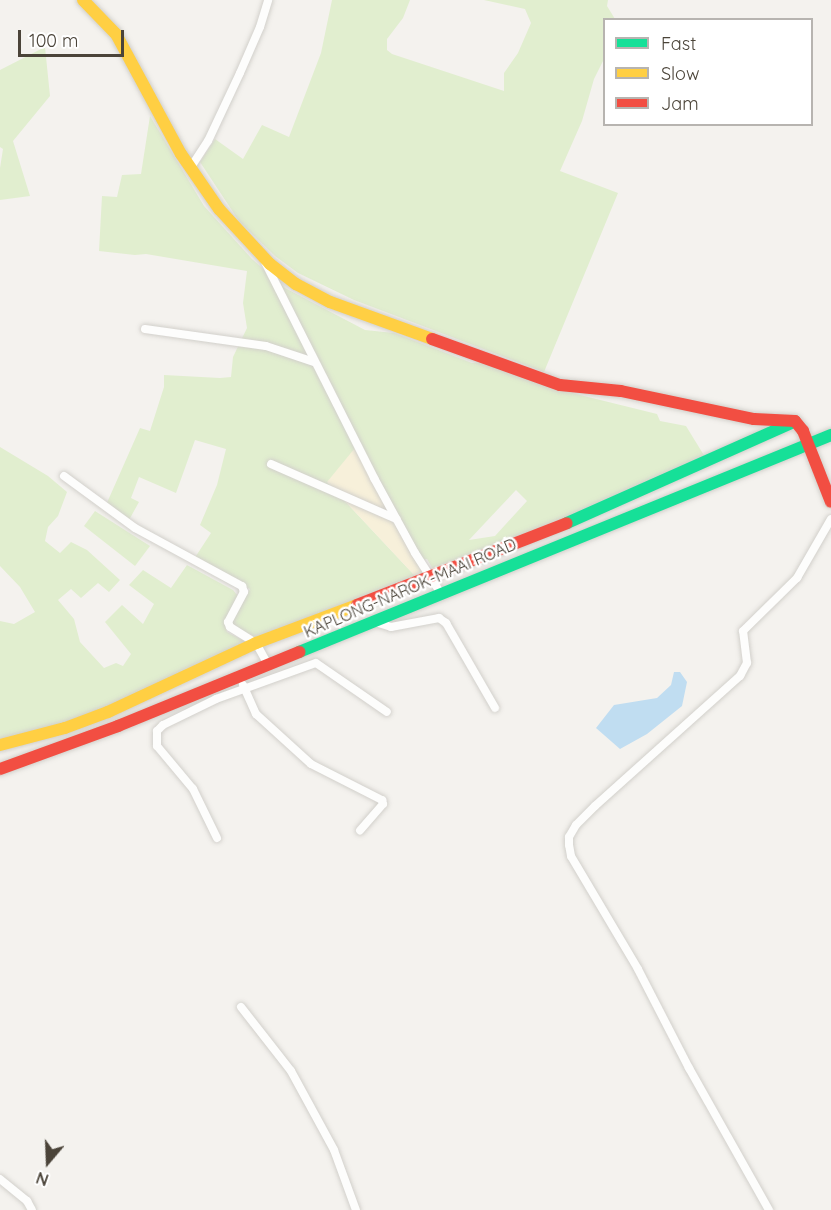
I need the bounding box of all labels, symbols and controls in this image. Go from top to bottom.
scale bar [21,18,128,56]
legend [603,18,813,126]
text: 100 m [29,29,78,52]
text: Fast [661,32,696,55]
text: Slow [661,62,699,85]
text: Jam [661,92,699,115]
street label: KAPLONG-NAROK-MAAI ROAD [301,534,519,642]
north arrow [18,1132,78,1192]
text: N [33,1168,51,1190]

